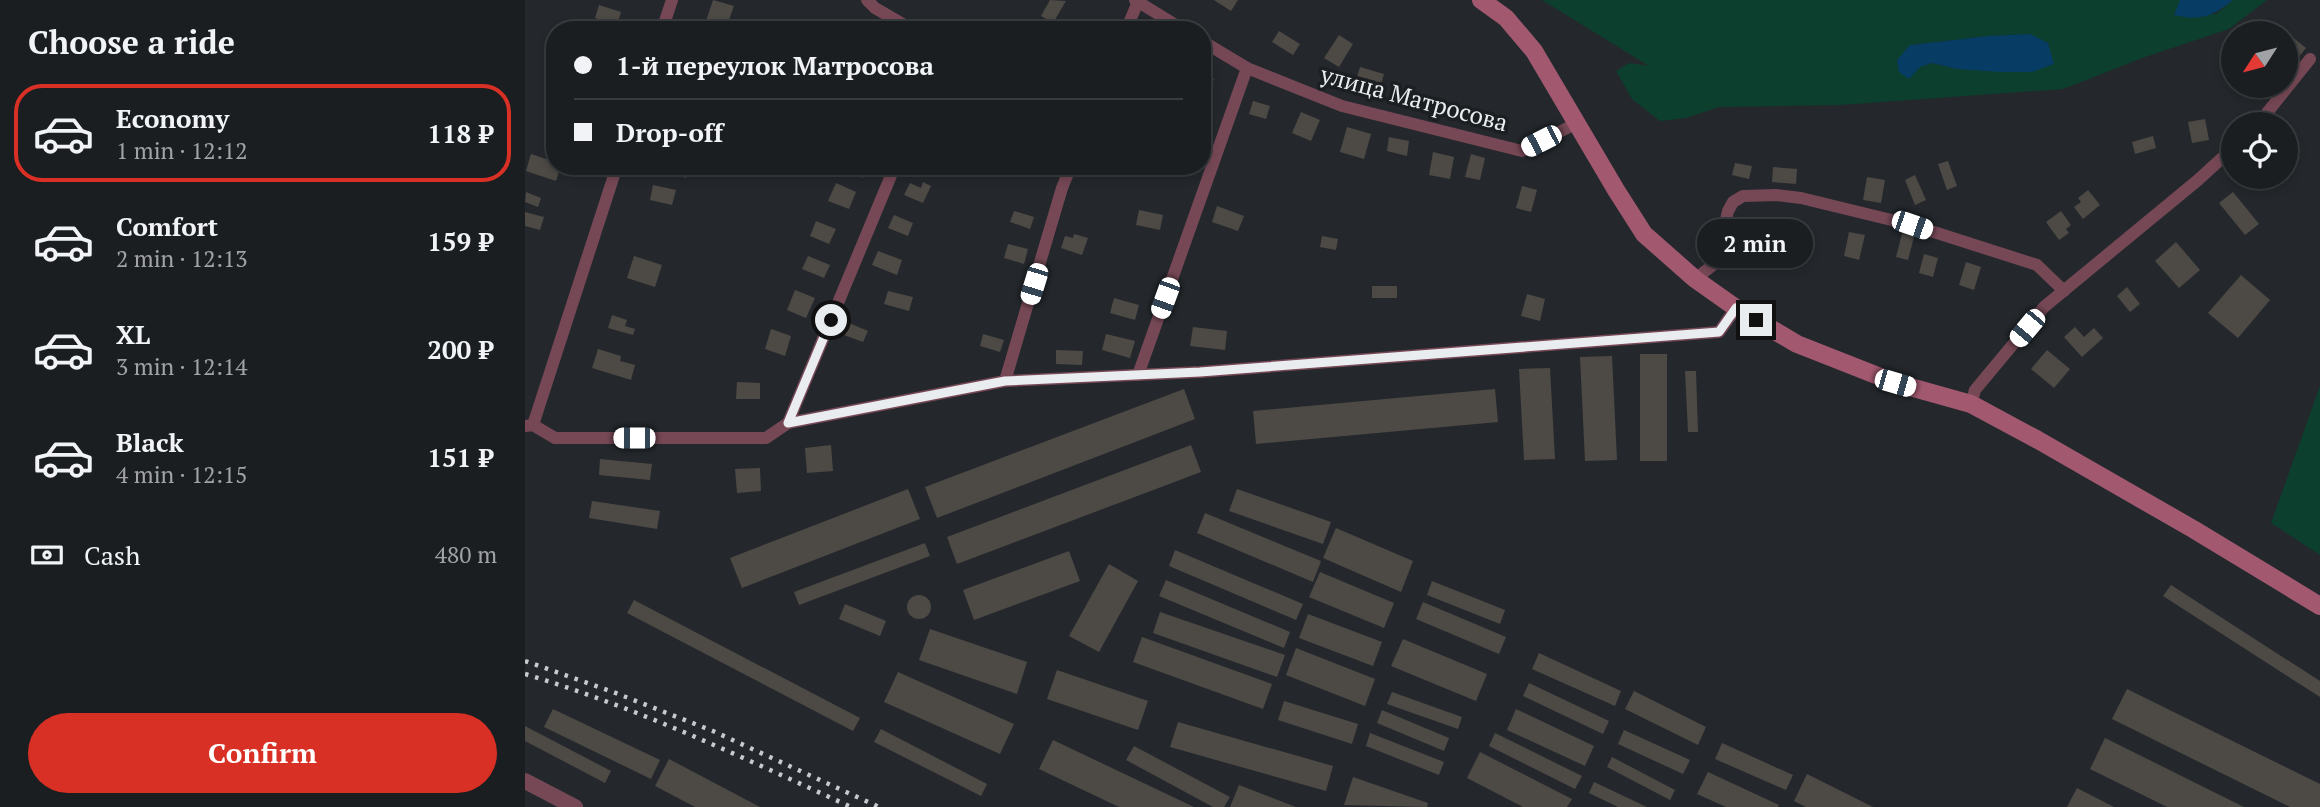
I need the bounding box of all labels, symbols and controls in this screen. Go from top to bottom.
text: Choose a ride [28,21,235,63]
north arrow [2221,21,2298,98]
map controls [2221,21,2298,189]
text: 1-й переулок Матросова [616,48,934,82]
street label: улица Матросова [1316,57,1511,138]
text: Economy [116,101,229,135]
icon: car [32,102,95,165]
button: locate [2221,112,2298,189]
text: Drop-off [616,115,723,149]
text: 118 ₽ [427,116,493,150]
car [1518,122,1565,160]
text: 1 min · 12:12 [116,135,248,166]
car [1889,208,1936,242]
text: Comfort [116,209,218,243]
icon: car [32,210,95,273]
callout: 2 min [1698,218,1814,268]
text: 159 ₽ [427,224,493,258]
text: 2 min [1724,228,1786,259]
text: 2 min · 12:13 [116,243,248,274]
car [1018,261,1051,307]
car [1148,275,1183,321]
route start [815,304,847,336]
route end [1740,304,1772,336]
car [2006,305,2049,351]
text: XL [116,317,150,351]
icon: car [32,318,95,381]
text: 200 ₽ [427,332,493,366]
text: 3 min · 12:14 [116,351,248,382]
car [1872,367,1919,399]
text: Black [116,425,184,459]
icon: car [32,426,95,489]
car [614,428,656,449]
text: 151 ₽ [427,440,493,474]
text: 4 min · 12:15 [116,459,248,490]
icon: cash [28,536,66,574]
text: Cash [84,538,140,572]
text: 480 m [435,539,497,570]
button: Confirm [28,713,497,793]

